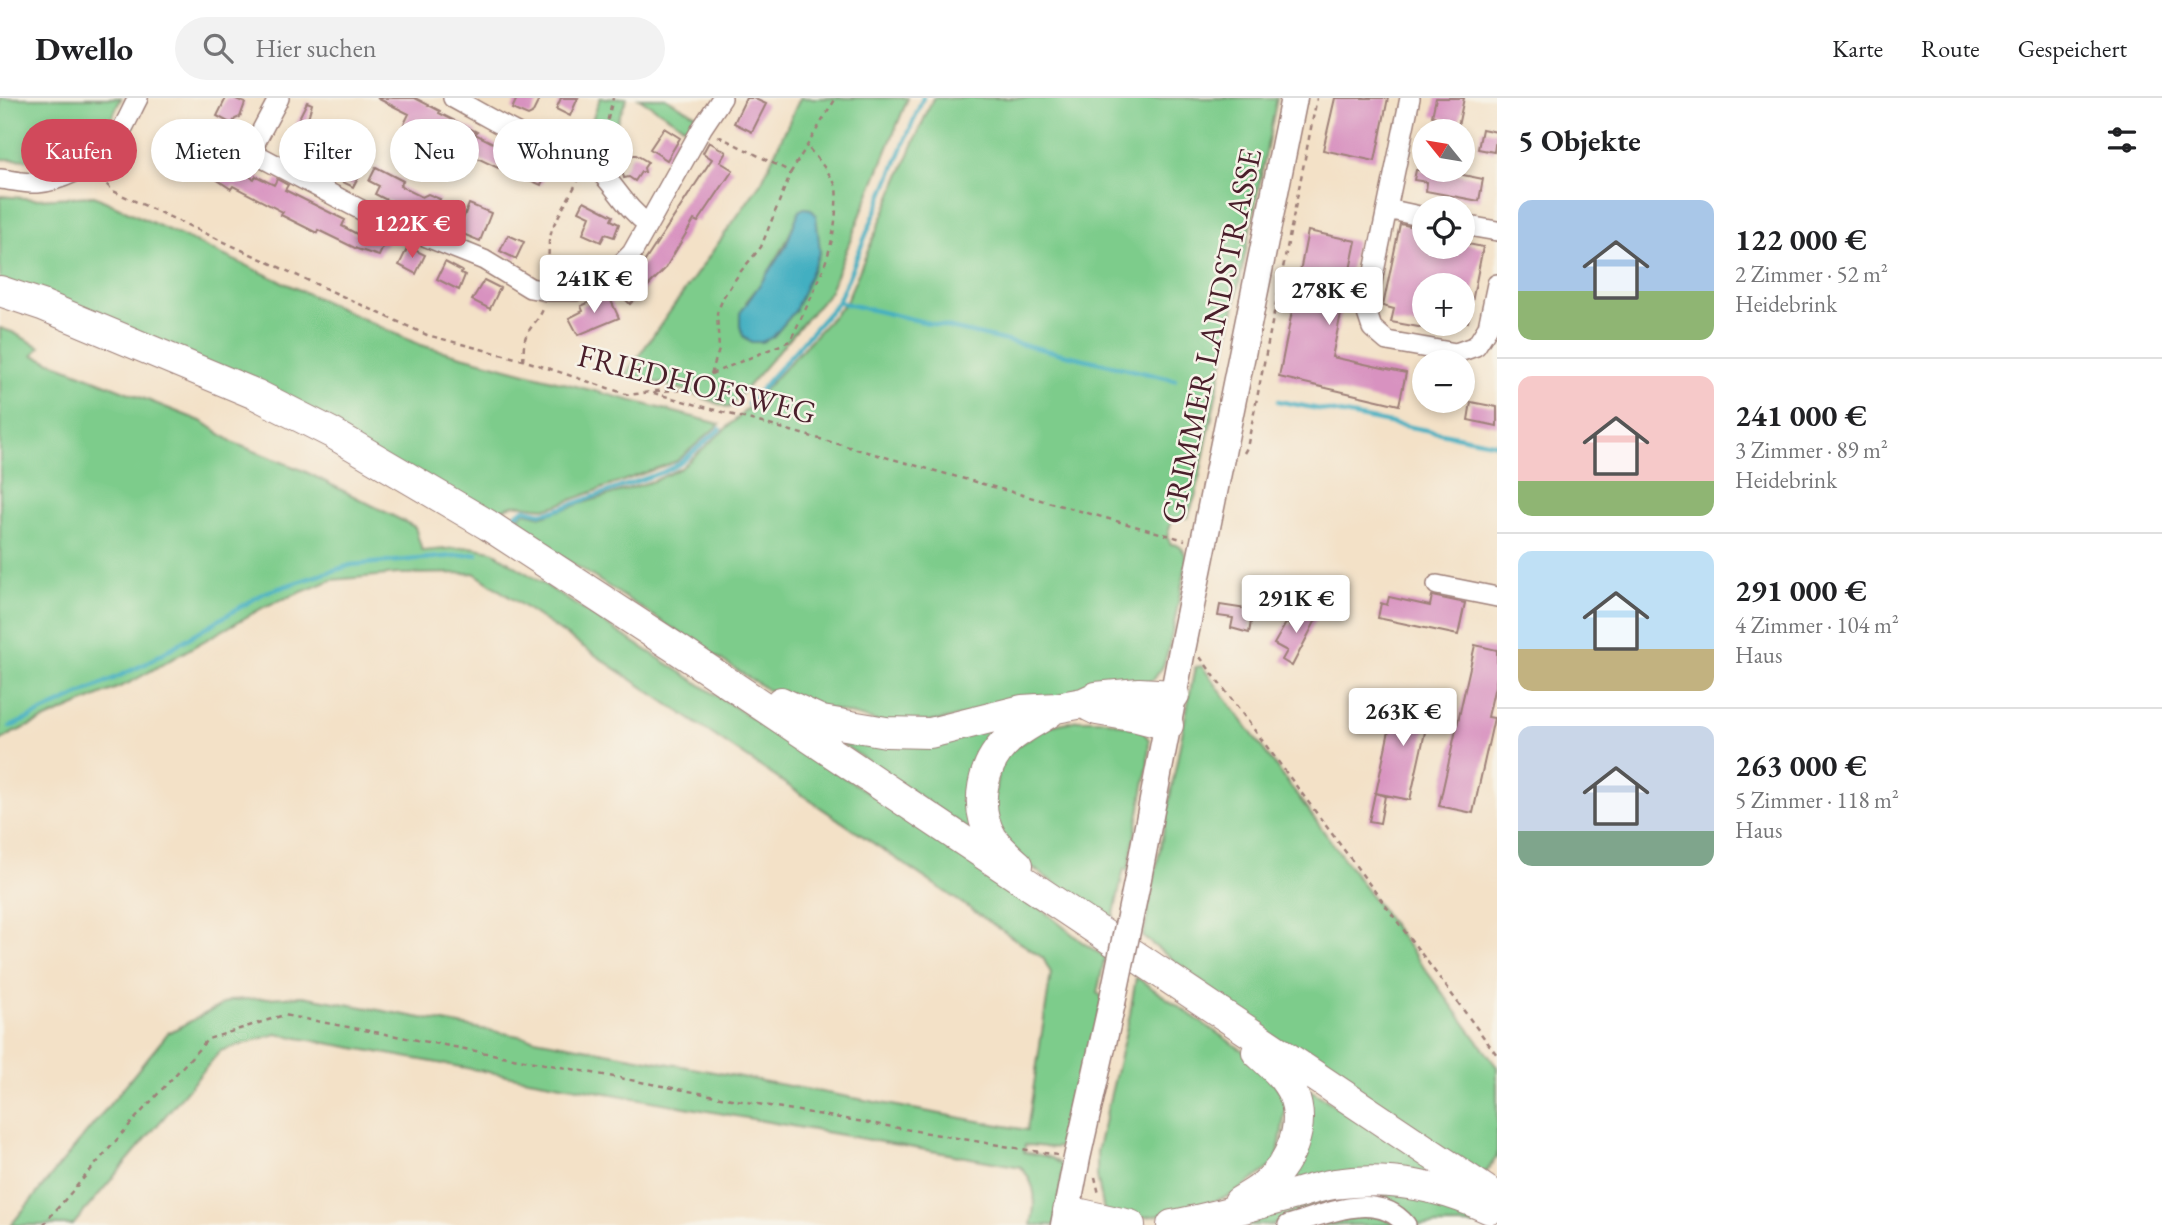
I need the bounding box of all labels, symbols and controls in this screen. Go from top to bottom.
search box [175,17,665,80]
text: Dwello [35,27,133,70]
icon: search [199,29,237,67]
text: Hier suchen [255,31,377,65]
text: Karte [1832,33,1883,64]
text: Route [1921,33,1980,64]
text: Gespeichert [2018,33,2127,64]
chip: Kaufen [21,119,137,182]
chip: Mieten [151,119,265,182]
chip: Filter [279,119,376,182]
chip: Neu [390,119,479,182]
chip: Wohnung [493,119,633,182]
north arrow [1412,119,1475,182]
map controls [1412,119,1475,413]
text: 5 Objekte [1518,121,1641,160]
icon: filters [2103,121,2141,159]
street label: GRIMMER LANDSTRASSE [1151,145,1271,527]
button: locate [1412,196,1475,259]
pin: 122K € [355,200,469,260]
text: 122K € [374,208,450,238]
text: 122 000 € [1735,220,1867,259]
icon: home [1574,228,1658,312]
pin: 241K € [537,256,651,315]
text: 2 Zimmer · 52 m² [1735,259,1888,289]
text: 241K € [556,263,632,293]
pin: 278K € [1272,268,1386,327]
button: + [1412,273,1475,336]
text: 278K € [1291,275,1367,305]
text: Heidebrink [1735,289,1837,319]
street label: FRIEDHOFSWEG [573,334,821,434]
button: − [1412,350,1475,413]
text: 241 000 € [1735,396,1867,435]
icon: home [1574,404,1658,488]
text: 3 Zimmer · 89 m² [1735,435,1888,465]
text: Heidebrink [1735,465,1837,495]
text: 291 000 € [1735,571,1867,610]
pin: 291K € [1239,575,1353,635]
icon: home [1574,579,1658,663]
text: 291K € [1258,583,1334,613]
text: 4 Zimmer · 104 m² [1735,610,1899,640]
text: Haus [1735,640,1782,670]
pin: 263K € [1346,688,1460,748]
text: 263K € [1365,696,1441,726]
text: 263 000 € [1735,746,1867,785]
icon: home [1574,754,1658,838]
text: 5 Zimmer · 118 m² [1735,785,1899,815]
text: Haus [1735,815,1782,845]

